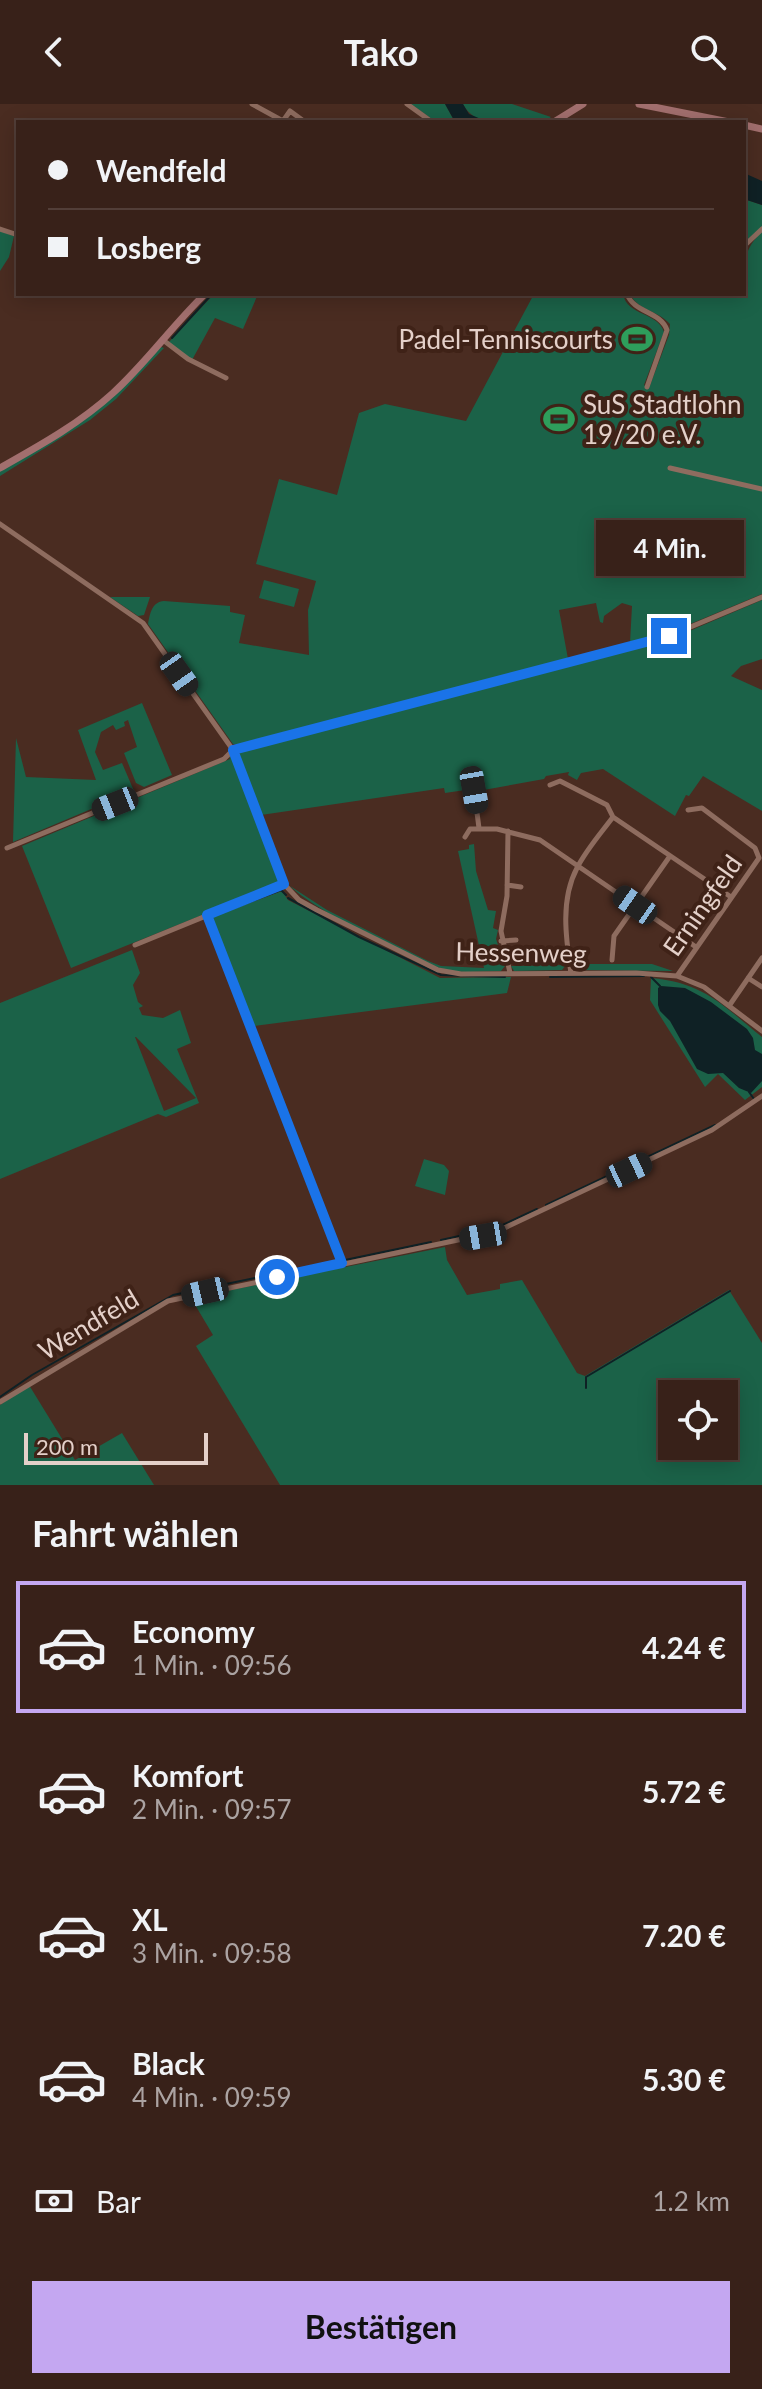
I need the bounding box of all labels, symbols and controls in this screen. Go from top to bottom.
icon: back [32,30,76,74]
text: Tako [344,30,418,74]
icon: search [686,30,730,74]
text: Wendfeld [96,152,227,188]
text: Losberg [96,229,201,265]
sports icon: Padel-Tenniscourts [620,322,654,356]
place label: Padel-Tenniscourts [398,323,613,355]
place label: SuS Stadtlohn 19/20 e.V. [583,388,742,450]
sports icon: SuS Stadtlohn 19/20 e.V. [542,402,576,436]
callout: 4 Min. [595,520,743,576]
text: 4 Min. [633,532,707,564]
route end [651,618,687,654]
car [155,647,203,701]
car [458,764,490,816]
car [88,784,142,824]
street label: Erningfeld [656,848,748,962]
car [608,881,662,929]
street label: Hessenweg [455,935,587,969]
car [602,1149,656,1191]
car [457,1220,509,1252]
route start [259,1259,295,1295]
car [179,1275,231,1309]
street label: Wendfeld [32,1282,144,1366]
map controls [658,1380,738,1460]
button: locate [658,1380,738,1460]
scale bar [24,1429,208,1465]
text: 200 m [36,1433,98,1460]
text: Fahrt wählen [32,1511,239,1555]
icon: car [36,1611,108,1683]
text: Economy [132,1613,255,1649]
text: 4.24 € [642,1629,726,1665]
text: 1 Min. · 09:56 [132,1649,291,1681]
icon: car [36,1755,108,1827]
text: Komfort [132,1757,243,1793]
text: 5.72 € [642,1773,726,1809]
text: 2 Min. · 09:57 [132,1793,291,1825]
icon: car [36,1899,108,1971]
text: XL [132,1901,168,1937]
text: 7.20 € [642,1917,726,1953]
text: 3 Min. · 09:58 [132,1937,291,1969]
icon: car [36,2043,108,2115]
text: Black [132,2045,205,2081]
text: 5.30 € [642,2061,726,2097]
text: 4 Min. · 09:59 [132,2081,291,2113]
icon: cash [32,2179,76,2223]
text: Bar [96,2183,141,2219]
text: 1.2 km [652,2185,730,2217]
button: Bestätigen [32,2281,730,2373]

